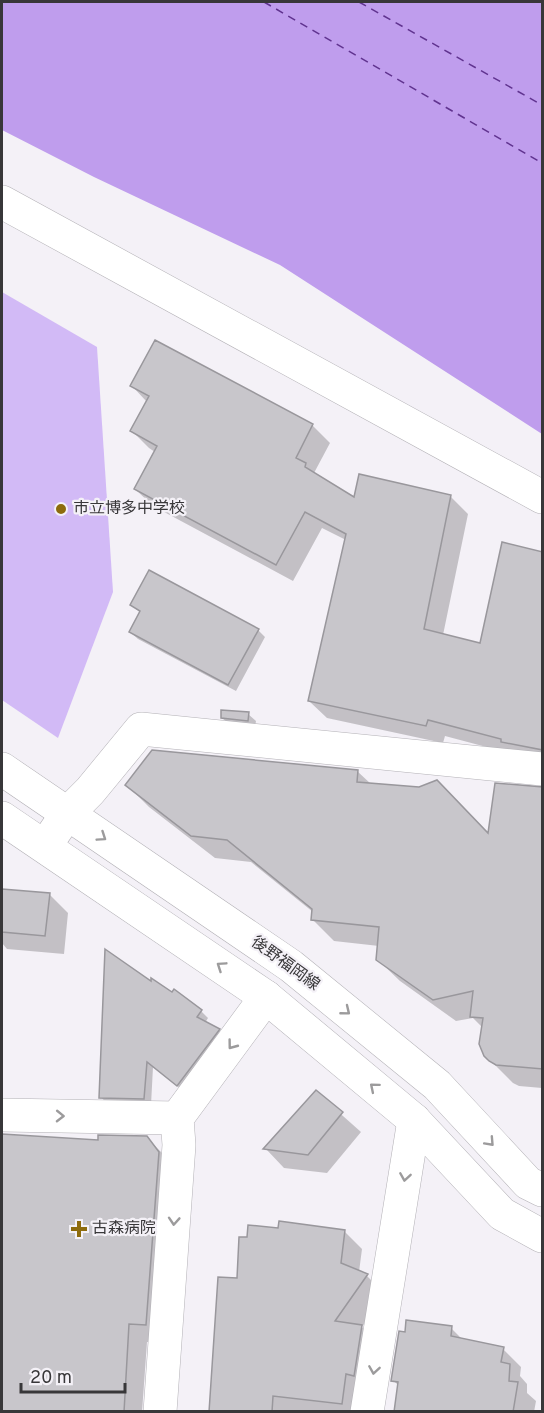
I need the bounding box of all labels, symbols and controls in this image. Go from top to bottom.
place label: 市立博多中学校 [73,499,185,519]
marker: 市立博多中学校 [54,502,68,516]
one-way arrow [95,830,106,841]
street label: 後野福岡線 [247,932,323,996]
one-way arrow [217,962,227,974]
one-way arrow [340,1004,351,1015]
one-way arrow [228,1038,239,1049]
one-way arrow [370,1083,381,1094]
one-way arrow [55,1110,64,1122]
one-way arrow [483,1135,494,1146]
one-way arrow [400,1173,412,1182]
one-way arrow [167,1217,180,1226]
place label: 古森病院 [92,1219,156,1239]
marker: 古森病院 [70,1220,88,1238]
scale bar [21,1356,124,1394]
one-way arrow [369,1365,381,1375]
text: 20 m [30,1367,72,1390]

